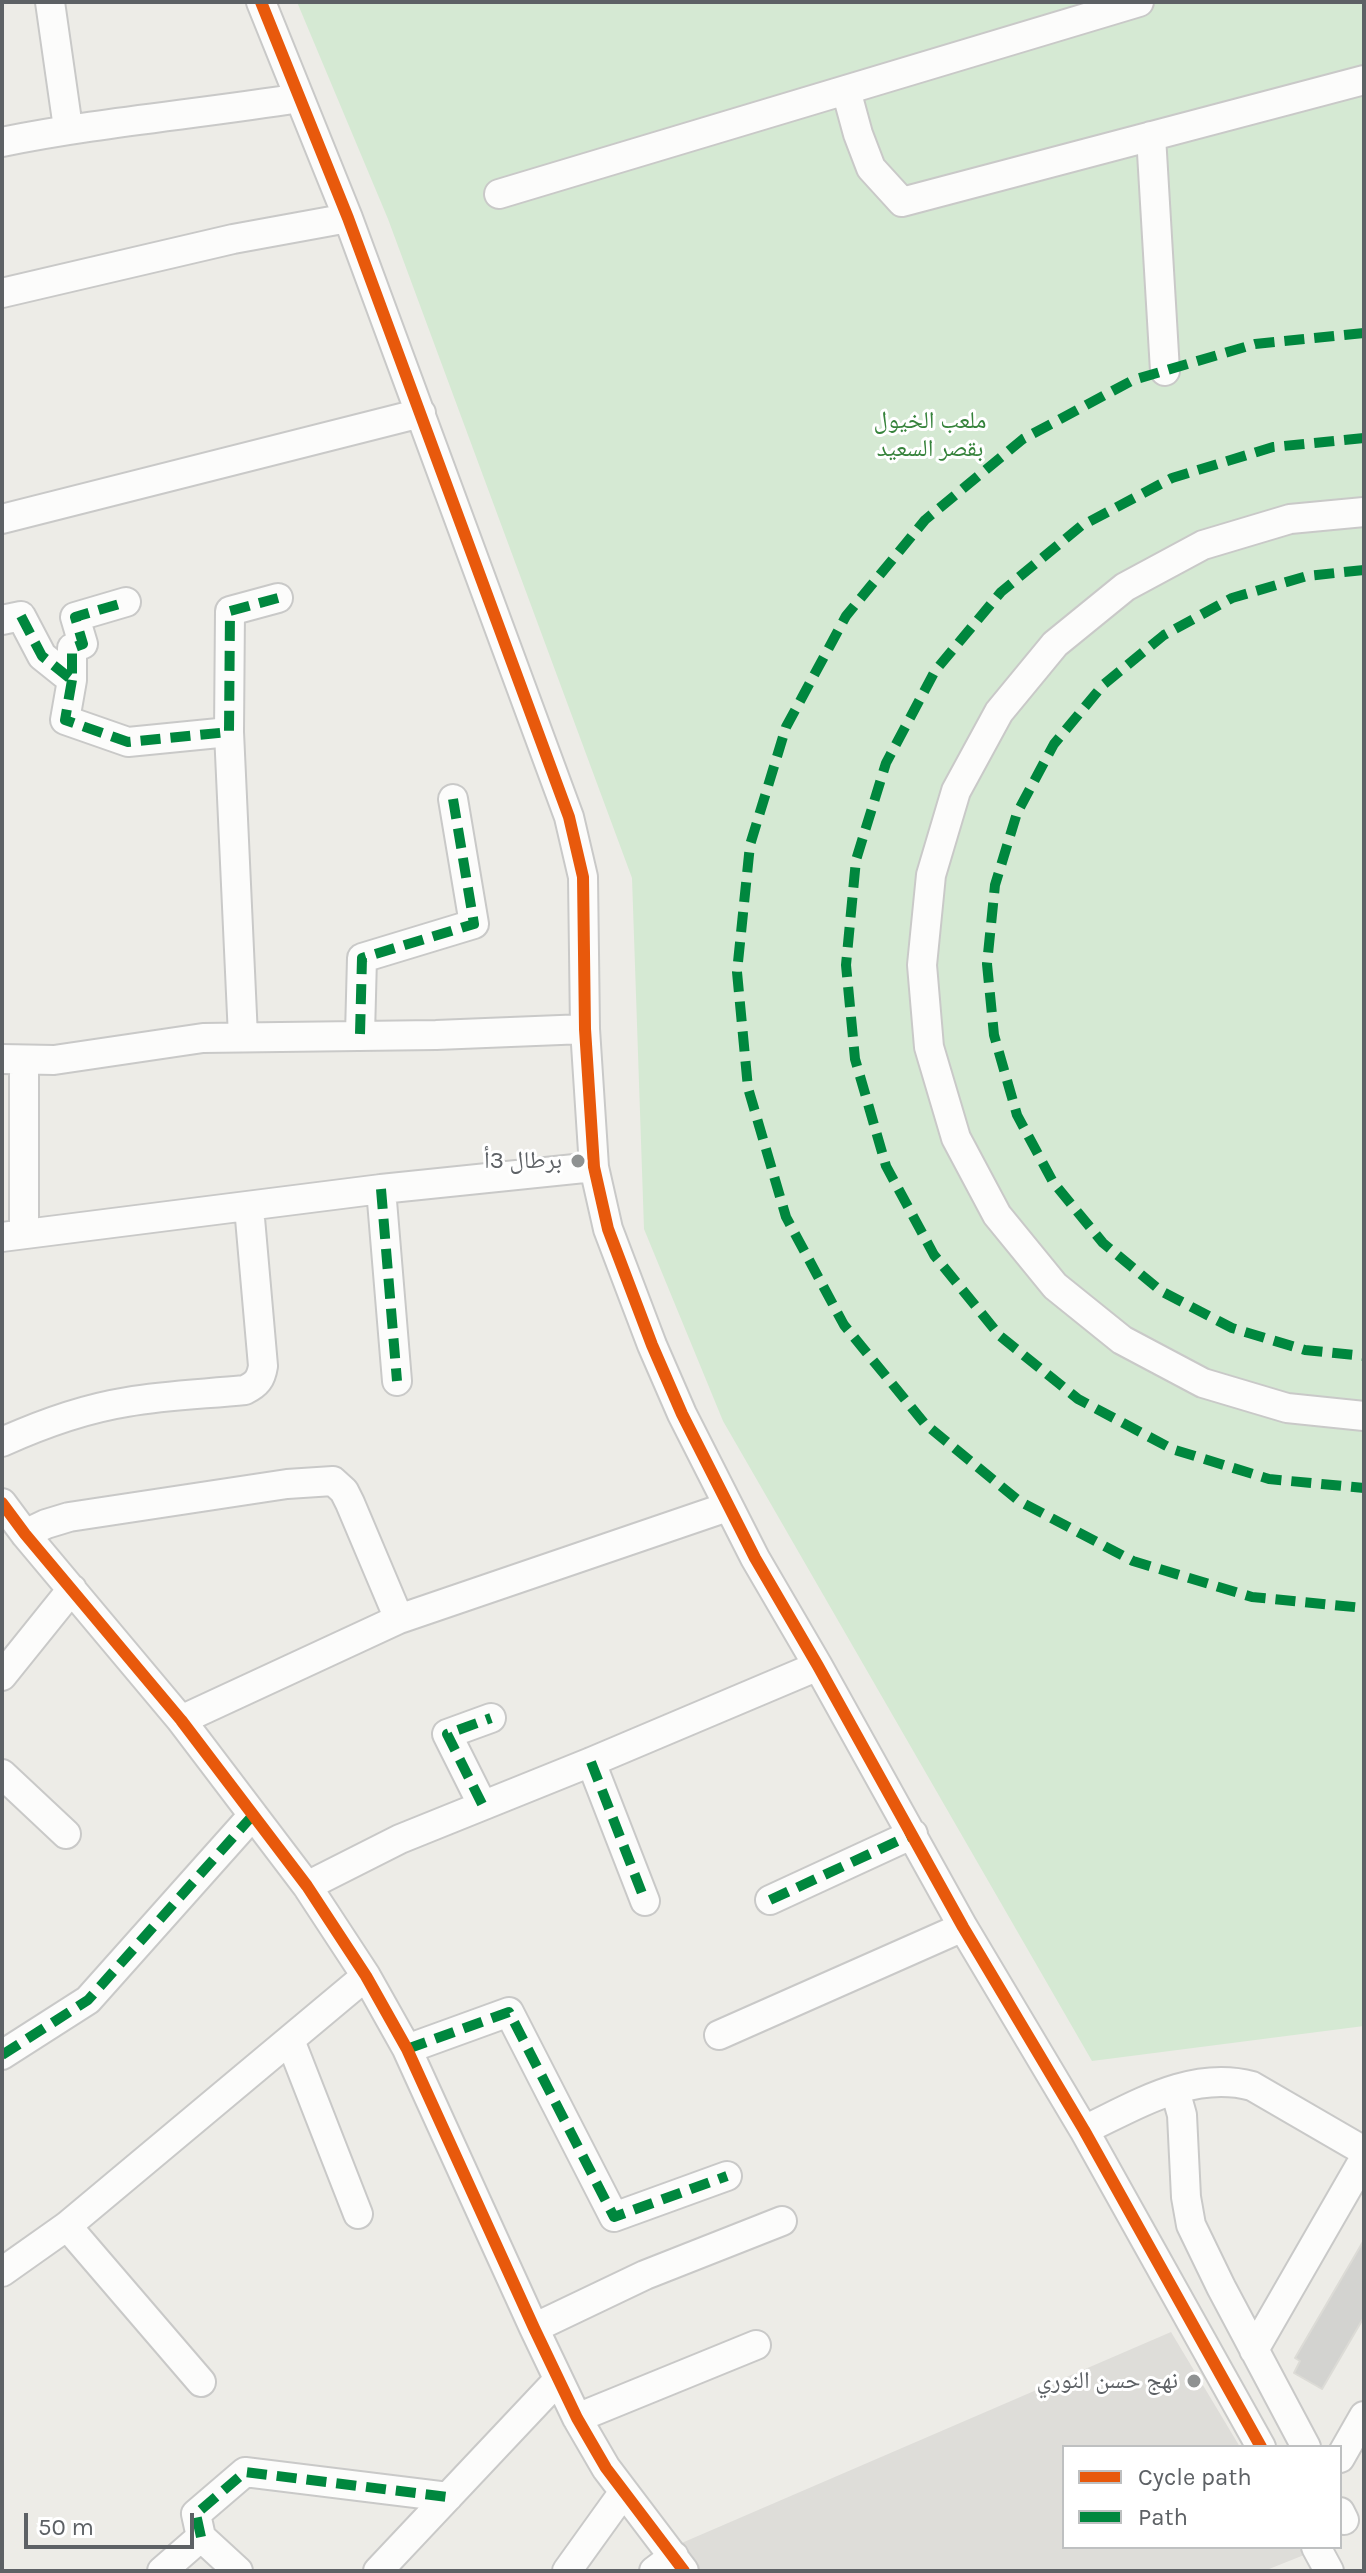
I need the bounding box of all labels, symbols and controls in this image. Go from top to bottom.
park label: ملعب الخيول بقصر السعيد [873,407,987,463]
place label: برطال 3أ [484,1147,562,1175]
marker: برطال 3أ [569,1152,587,1170]
place label: نهج حسن النوري [1037,2367,1178,2395]
marker: نهج حسن النوري [1185,2372,1203,2390]
legend [1062,2445,1342,2549]
text: Cycle path [1138,2463,1252,2491]
scale bar [28,2497,198,2547]
text: Path [1138,2503,1188,2531]
text: 50 m [38,2513,94,2541]

